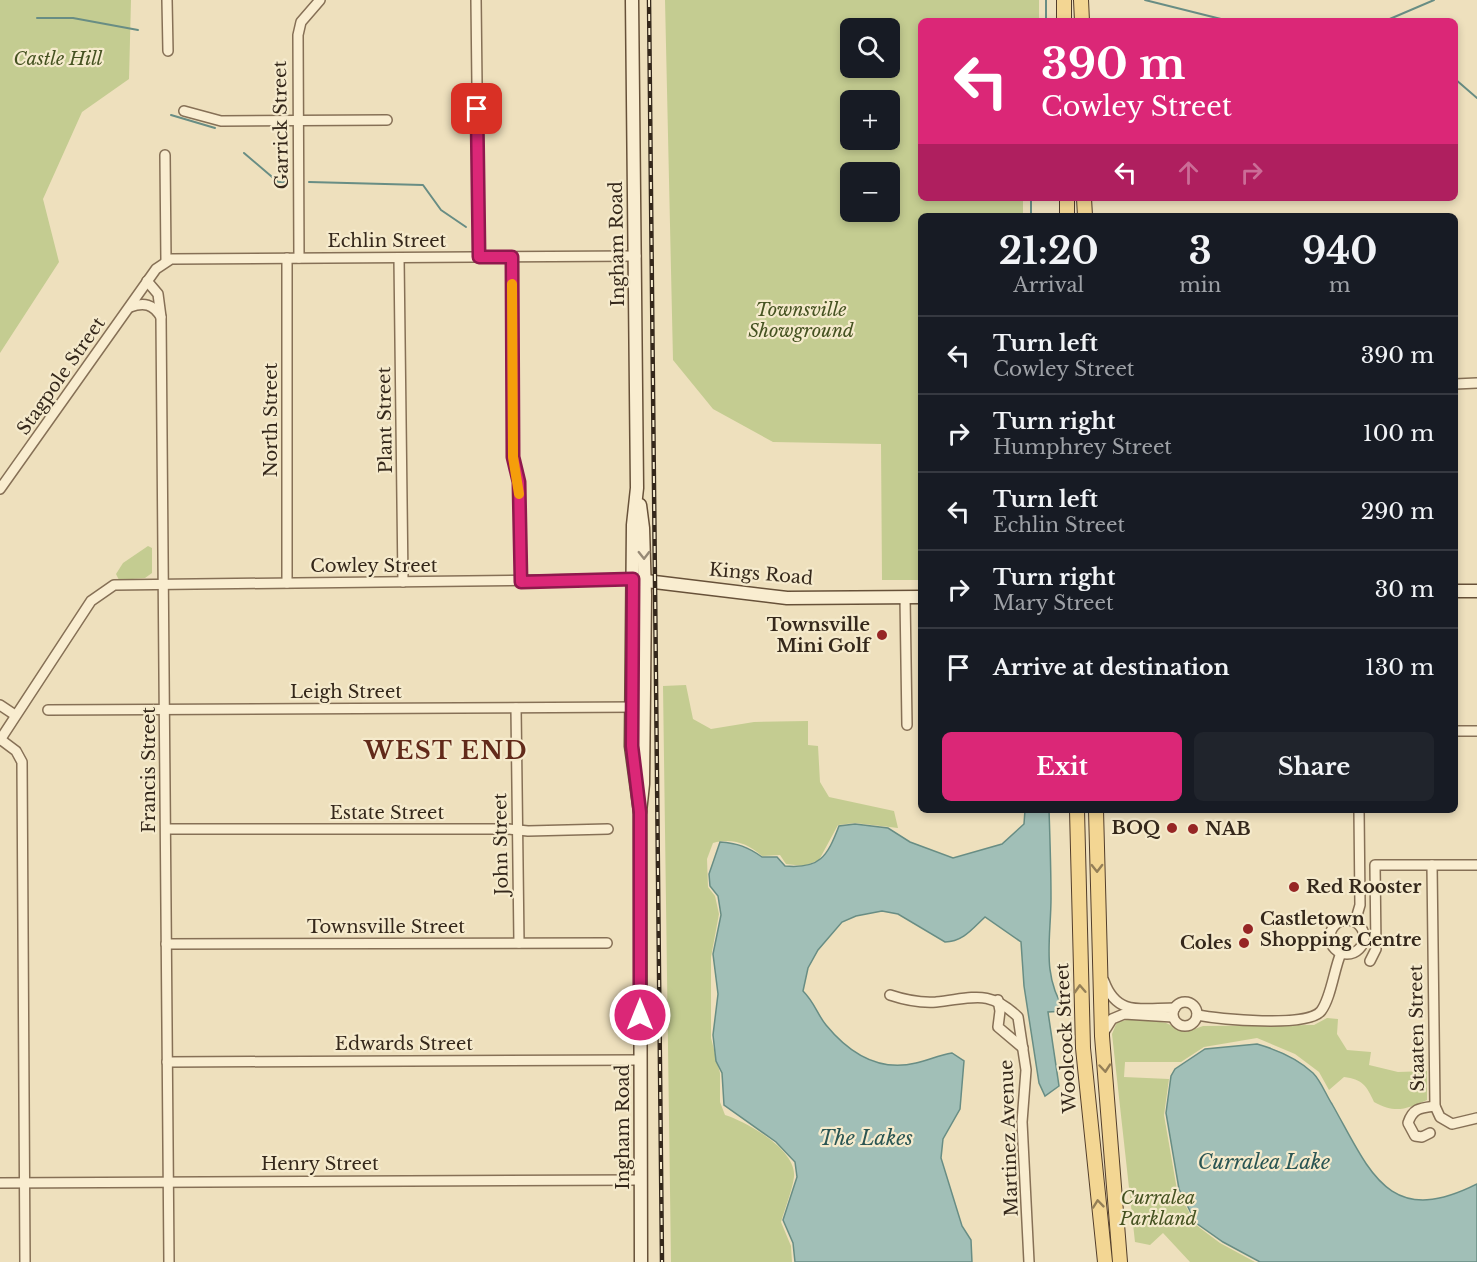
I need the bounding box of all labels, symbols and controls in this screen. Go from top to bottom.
map controls [840,18,900,222]
button: search [840,18,900,78]
text: 390 m [1041,38,1185,90]
icon: left [942,42,1020,120]
park label: Castle Hill [14,48,103,70]
street label: Garrick Street [269,60,293,190]
pin [451,83,502,134]
button: + [840,90,900,150]
text: Cowley Street [1041,90,1232,123]
icon: arrive [460,92,493,125]
icon: left [1109,156,1142,189]
icon: ahead [1172,156,1205,189]
icon: right [1235,156,1268,189]
button: − [840,162,900,222]
street label: Ingham Road [605,181,629,307]
text: 21:20 [999,229,1099,274]
text: 3 [1189,229,1212,274]
text: 940 [1302,229,1377,274]
street label: Echlin Street [328,230,447,252]
text: Arrival [1013,273,1084,297]
text: min [1179,273,1221,297]
text: m [1329,273,1350,297]
park label: Townsville Showground [748,299,854,342]
street label: Stagpole Street [12,313,110,439]
text: Turn left [993,330,1098,357]
icon: left [942,339,975,372]
text: 390 m [1361,342,1434,369]
text: Cowley Street [993,357,1134,381]
street label: North Street [260,363,282,477]
street label: Plant Street [373,366,397,474]
text: Turn right [993,408,1115,435]
icon: right [942,417,975,450]
text: 100 m [1363,420,1434,447]
text: Humphrey Street [993,435,1172,459]
text: Turn left [993,486,1098,513]
icon: left [942,495,975,528]
text: 290 m [1361,498,1434,525]
text: Echlin Street [993,513,1125,537]
one-way arrow [638,550,650,559]
street label: Cowley Street [310,555,438,577]
street label: Kings Road [708,558,814,590]
text: Turn right [993,564,1115,591]
icon: right [942,573,975,606]
text: 30 m [1375,576,1434,603]
text: Mary Street [993,591,1114,615]
place label: Townsville Mini Golf [767,614,872,657]
marker: Townsville Mini Golf [875,628,889,642]
icon: arrive [942,651,975,684]
text: Arrive at destination [993,654,1230,681]
text: 130 m [1365,654,1434,681]
street label: Leigh Street [290,681,402,703]
street label: Francis Street [138,707,160,833]
button: Exit [942,732,1182,801]
button: Share [1194,732,1434,801]
district label: WEST END [363,736,528,765]
street label: John Street [489,792,513,897]
street label: Estate Street [330,802,444,824]
place label: BOQ [1112,817,1160,839]
place label: NAB [1205,818,1251,840]
marker: BOQ [1165,821,1179,835]
marker: NAB [1186,822,1200,836]
one-way arrow [1091,864,1103,873]
place label: Red Rooster [1306,876,1421,898]
marker: Red Rooster [1287,880,1301,894]
place label: Castletown Shopping Centre [1260,908,1422,951]
street label: Townsville Street [307,916,465,938]
marker: Castletown Shopping Centre [1241,922,1255,936]
place label: Coles [1180,932,1232,954]
marker: Coles [1237,936,1251,950]
street label: Woolcock Street [1051,962,1081,1115]
street label: Staaten Street [1405,964,1429,1092]
position arrow [608,983,672,1047]
one-way arrow [1074,984,1087,993]
street label: Edwards Street [335,1033,473,1055]
street label: Martinez Avenue [995,1059,1023,1217]
one-way arrow [1098,1063,1111,1072]
street label: Ingham Road [612,1064,634,1190]
water label: The Lakes [819,1126,913,1150]
water label: Curralea Lake [1198,1150,1330,1174]
street label: Henry Street [261,1153,379,1175]
park label: Curralea Parkland [1118,1187,1197,1230]
one-way arrow [1092,1199,1105,1208]

